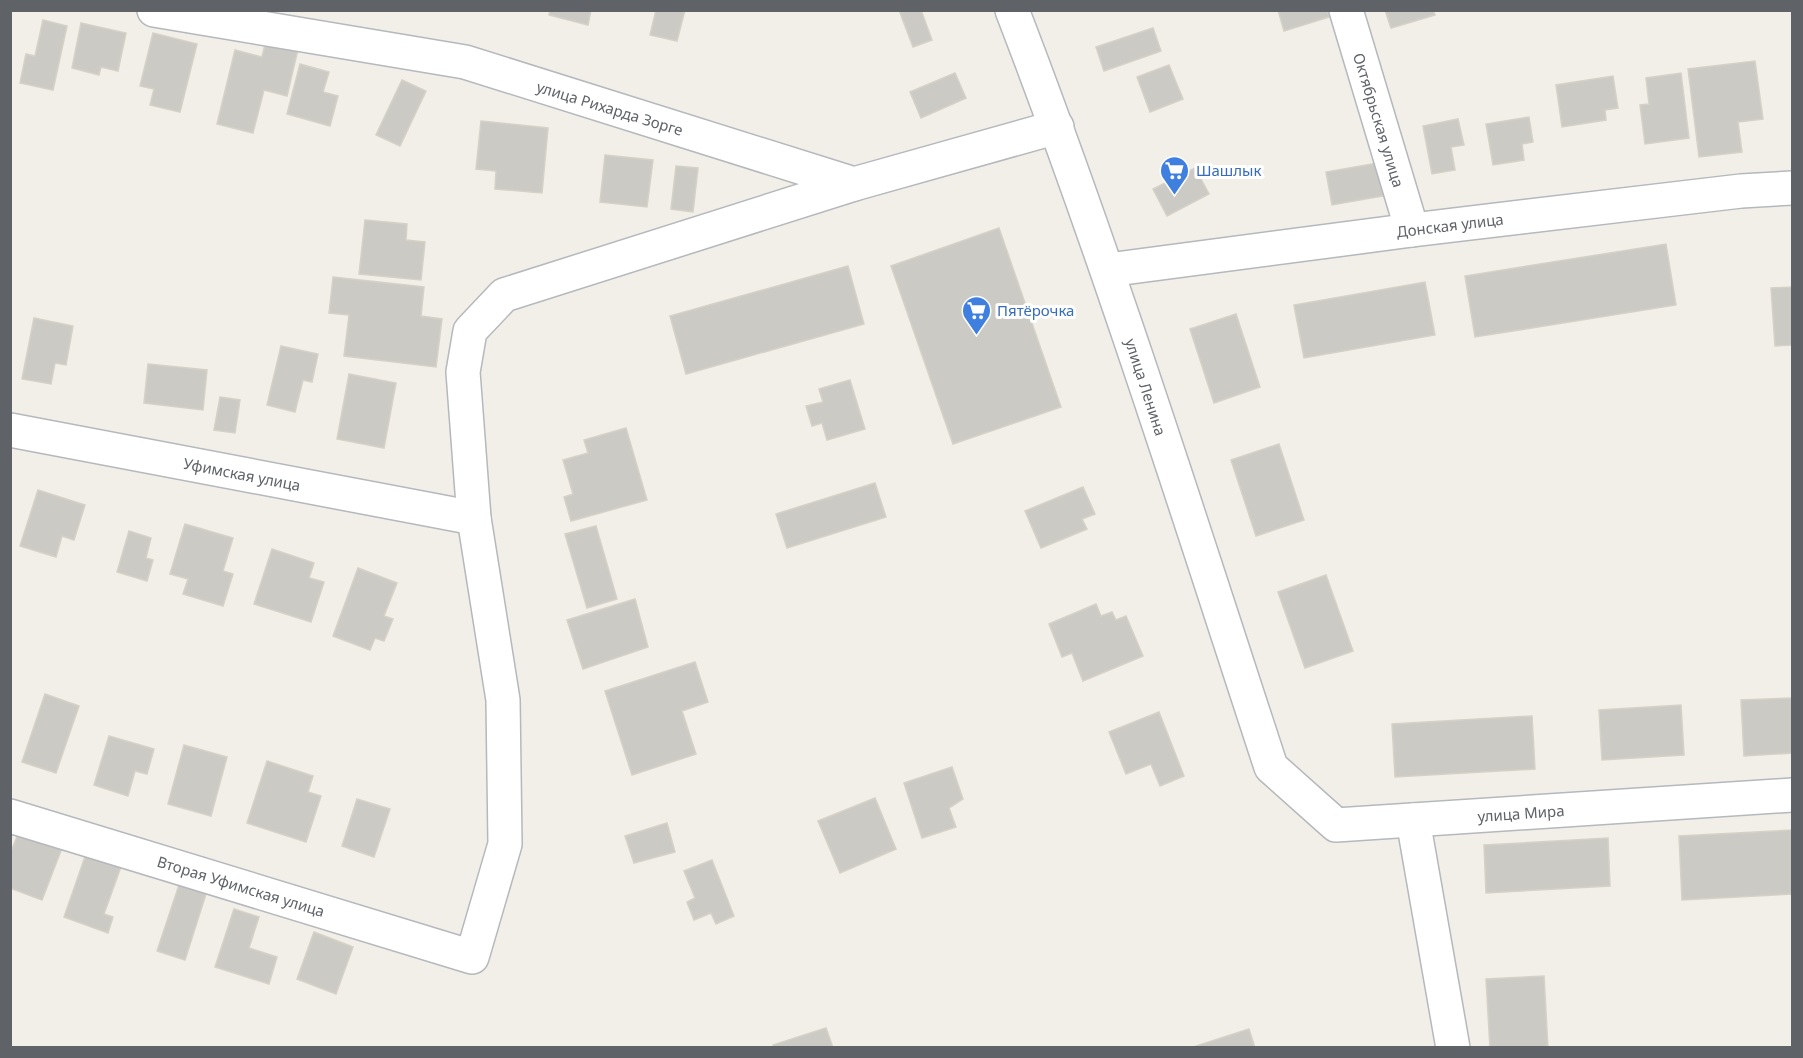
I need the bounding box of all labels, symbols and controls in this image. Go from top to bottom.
street label: Октябрьская улица [1349,50,1409,190]
street label: улица Рихарда Зорге [534,76,686,140]
supermarket icon: Шашлык [1159,154,1191,196]
place label: Шашлык [1196,160,1261,180]
street label: Донская улица [1395,209,1505,241]
supermarket icon: Пятёрочка [960,294,992,336]
place label: Пятёрочка [997,300,1074,320]
street label: улица Ленина [1121,336,1171,438]
street label: Уфимская улица [182,453,302,495]
street label: улица Мира [1477,800,1565,826]
street label: Вторая Уфимская улица [155,851,327,921]

